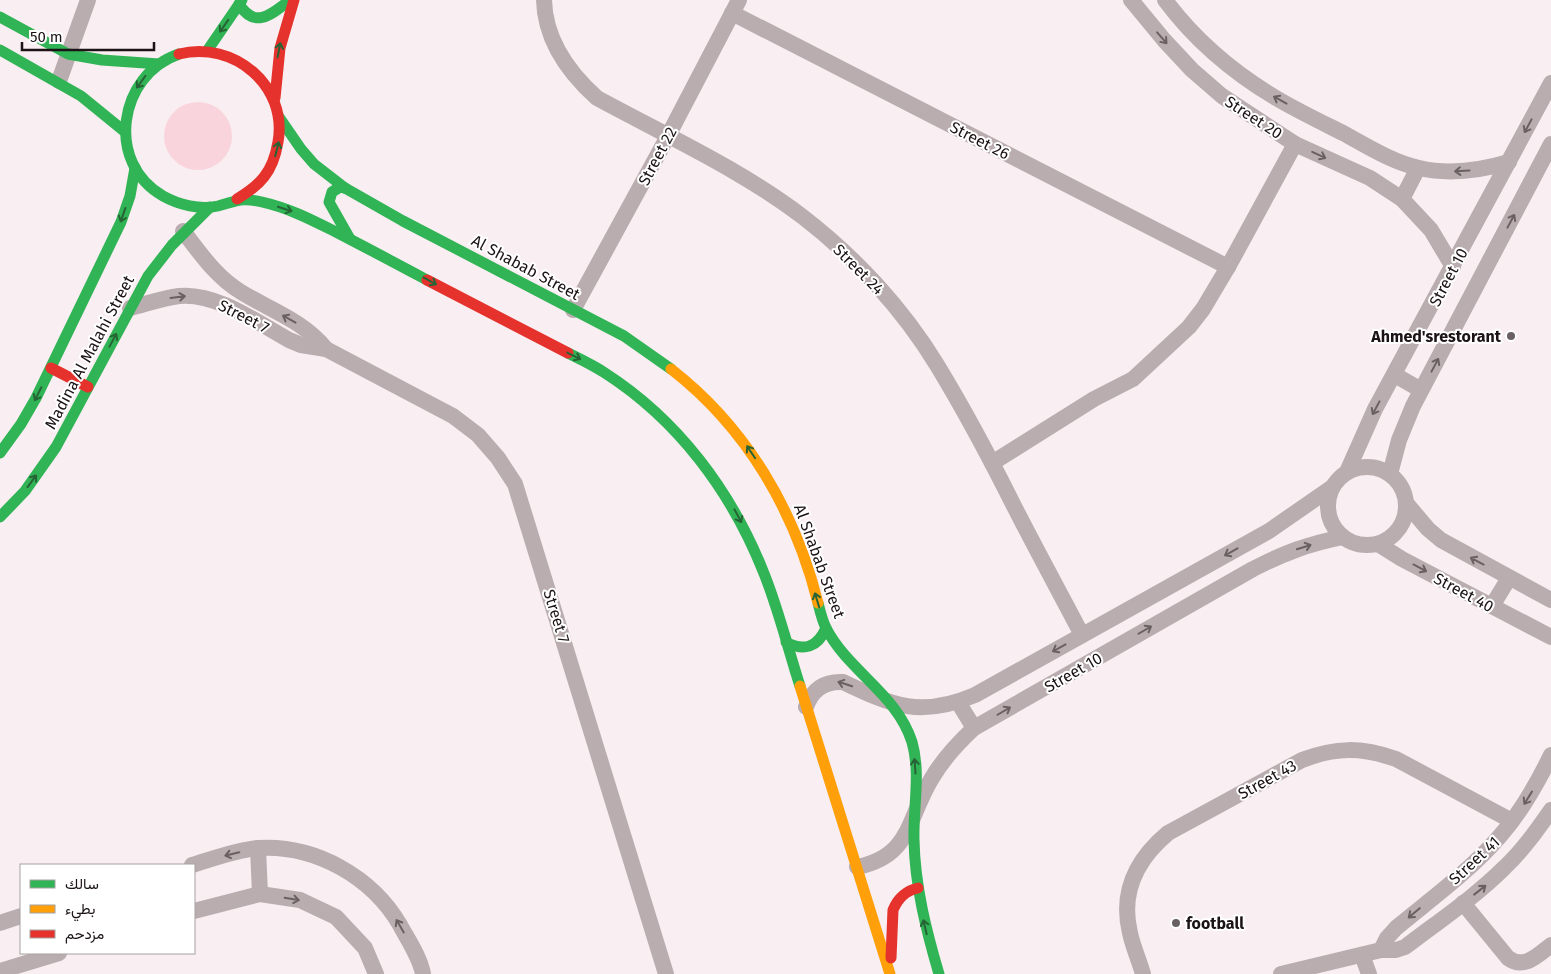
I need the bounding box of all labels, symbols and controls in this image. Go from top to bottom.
one-way arrow [219,19,229,33]
scale bar [22,20,155,52]
text: 50 m [30,28,63,46]
one-way arrow [1156,31,1167,44]
one-way arrow [275,42,285,58]
one-way arrow [136,75,146,89]
street label: Street 20 [1222,92,1286,143]
one-way arrow [1273,95,1288,105]
street label: Street 26 [947,117,1013,163]
one-way arrow [1523,118,1532,133]
street label: Street 22 [634,124,681,189]
one-way arrow [273,141,282,157]
one-way arrow [1311,150,1326,160]
one-way arrow [1454,167,1470,176]
one-way arrow [276,205,292,214]
one-way arrow [118,207,127,223]
one-way arrow [1507,214,1516,229]
street label: Al Shabab Street [468,231,583,304]
street label: Street 24 [829,240,888,299]
street label: Street 10 [1425,245,1472,310]
street label: Madina Al Malahi Street [41,272,138,432]
one-way arrow [422,277,437,287]
one-way arrow [169,292,185,302]
street label: Street 7 [215,296,272,337]
one-way arrow [282,313,296,323]
place label: Ahmed'srestorant [1370,327,1502,346]
marker: Ahmed'srestorant [1505,330,1517,342]
one-way arrow [109,333,118,348]
one-way arrow [567,351,582,361]
one-way arrow [1430,358,1440,372]
one-way arrow [33,386,42,401]
one-way arrow [1371,400,1381,415]
one-way arrow [746,446,756,460]
one-way arrow [27,474,37,488]
street label: Al Shabab Street [790,501,849,621]
one-way arrow [734,508,743,523]
one-way arrow [1296,541,1312,551]
one-way arrow [1224,547,1239,557]
one-way arrow [1470,556,1485,565]
one-way arrow [1412,563,1427,573]
street label: Street 40 [1431,569,1497,616]
street label: Street 7 [539,587,574,645]
one-way arrow [812,592,822,608]
one-way arrow [1137,625,1152,635]
one-way arrow [1052,644,1067,653]
street label: Street 10 [1041,648,1106,697]
one-way arrow [837,679,853,689]
one-way arrow [996,706,1011,715]
street label: Street 43 [1235,756,1300,803]
one-way arrow [910,758,919,774]
one-way arrow [1522,791,1533,805]
street label: Street 41 [1445,832,1504,889]
one-way arrow [225,850,241,859]
legend [20,864,195,954]
text: سالك [65,875,99,893]
one-way arrow [1473,885,1487,895]
one-way arrow [284,894,300,904]
text: بطيء [65,900,95,922]
one-way arrow [1408,907,1421,918]
place label: football [1186,914,1244,933]
marker: football [1170,917,1182,929]
one-way arrow [395,919,405,934]
one-way arrow [920,920,929,936]
text: مزدحم [65,925,104,944]

